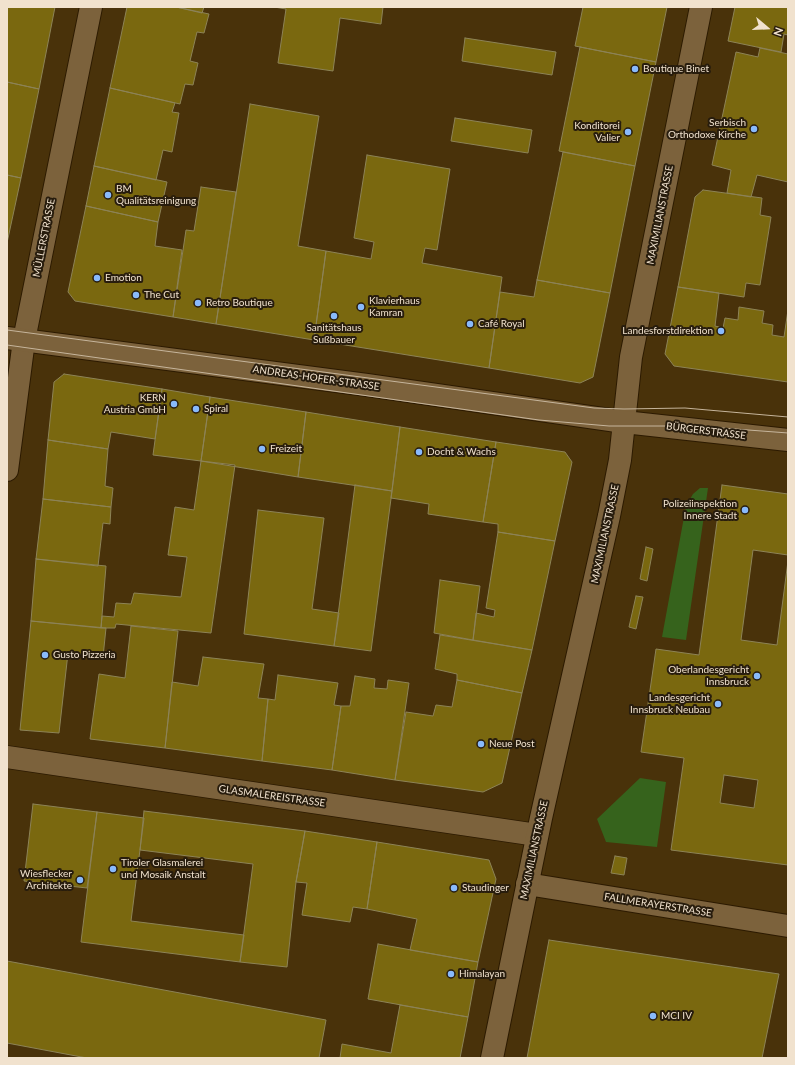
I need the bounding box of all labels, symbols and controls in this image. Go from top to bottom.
north arrow [747,8,787,48]
text: N [771,26,786,38]
place label: Boutique Binet [643,63,709,75]
marker: Boutique Binet [630,64,640,74]
place label: Serbisch Orthodoxe Kirche [668,117,746,140]
place label: Konditorei Valier [574,120,620,144]
marker: Serbisch Orthodoxe Kirche [749,124,759,134]
marker: Konditorei Valier [623,127,633,137]
street label: MAXIMILIANSTRASSE [644,164,676,266]
place label: BM Qualitätsreinigung [116,183,196,206]
marker: BM Qualitätsreinigung [103,190,113,200]
street label: MÜLLERSTRASSE [30,198,58,278]
place label: Emotion [105,272,142,284]
marker: Emotion [92,273,102,283]
place label: The Cut [144,289,179,301]
marker: The Cut [131,290,141,300]
place label: Klavierhaus Kamran [369,295,420,318]
place label: Retro Boutique [206,297,273,309]
marker: Retro Boutique [193,298,203,308]
marker: Klavierhaus Kamran [356,302,366,312]
marker: Sanitätshaus Sußbauer [329,311,339,321]
place label: Café Royal [478,318,525,330]
marker: Café Royal [465,319,475,329]
place label: Sanitätshaus Sußbauer [306,322,362,346]
place label: Landesforstdirektion [622,325,713,337]
marker: Landesforstdirektion [716,326,726,336]
street label: ANDREAS-HOFER-STRASSE [252,363,380,393]
place label: KERN Austria GmbH [104,392,166,416]
marker: KERN Austria GmbH [169,399,179,409]
place label: Spiral [204,403,228,415]
marker: Spiral [191,404,201,414]
street label: BÜRGERSTRASSE [665,420,747,442]
place label: Freizeit [270,443,302,455]
marker: Freizeit [257,444,267,454]
place label: Docht & Wachs [427,446,496,458]
marker: Docht & Wachs [414,447,424,457]
street label: MAXIMILIANSTRASSE [589,483,621,585]
place label: Polizeiinspektion Innere Stadt [663,498,737,522]
marker: Polizeiinspektion Innere Stadt [740,505,750,515]
place label: Gusto Pizzeria [53,649,116,661]
marker: Gusto Pizzeria [40,650,50,660]
place label: Oberlandesgericht Innsbruck [668,664,749,688]
marker: Oberlandesgericht Innsbruck [752,671,762,681]
place label: Landesgericht Innsbruck Neubau [630,692,710,716]
marker: Landesgericht Innsbruck Neubau [713,699,723,709]
place label: Neue Post [489,738,534,750]
marker: Neue Post [476,739,486,749]
street label: GLASMALEREISTRASSE [218,783,326,809]
street label: MAXIMILIANSTRASSE [518,799,550,901]
place label: Tiroler Glasmalerei und Mosaik Anstalt [121,857,206,880]
marker: Tiroler Glasmalerei und Mosaik Anstalt [108,864,118,874]
place label: Wiesflecker Architekte [20,868,72,892]
marker: Wiesflecker Architekte [75,875,85,885]
place label: Staudinger [462,882,509,894]
marker: Staudinger [449,883,459,893]
street label: FALLMERAYERSTRASSE [603,891,713,919]
place label: Himalayan [459,968,505,980]
marker: Himalayan [446,969,456,979]
place label: MCI IV [661,1010,692,1022]
marker: MCI IV [648,1011,658,1021]

